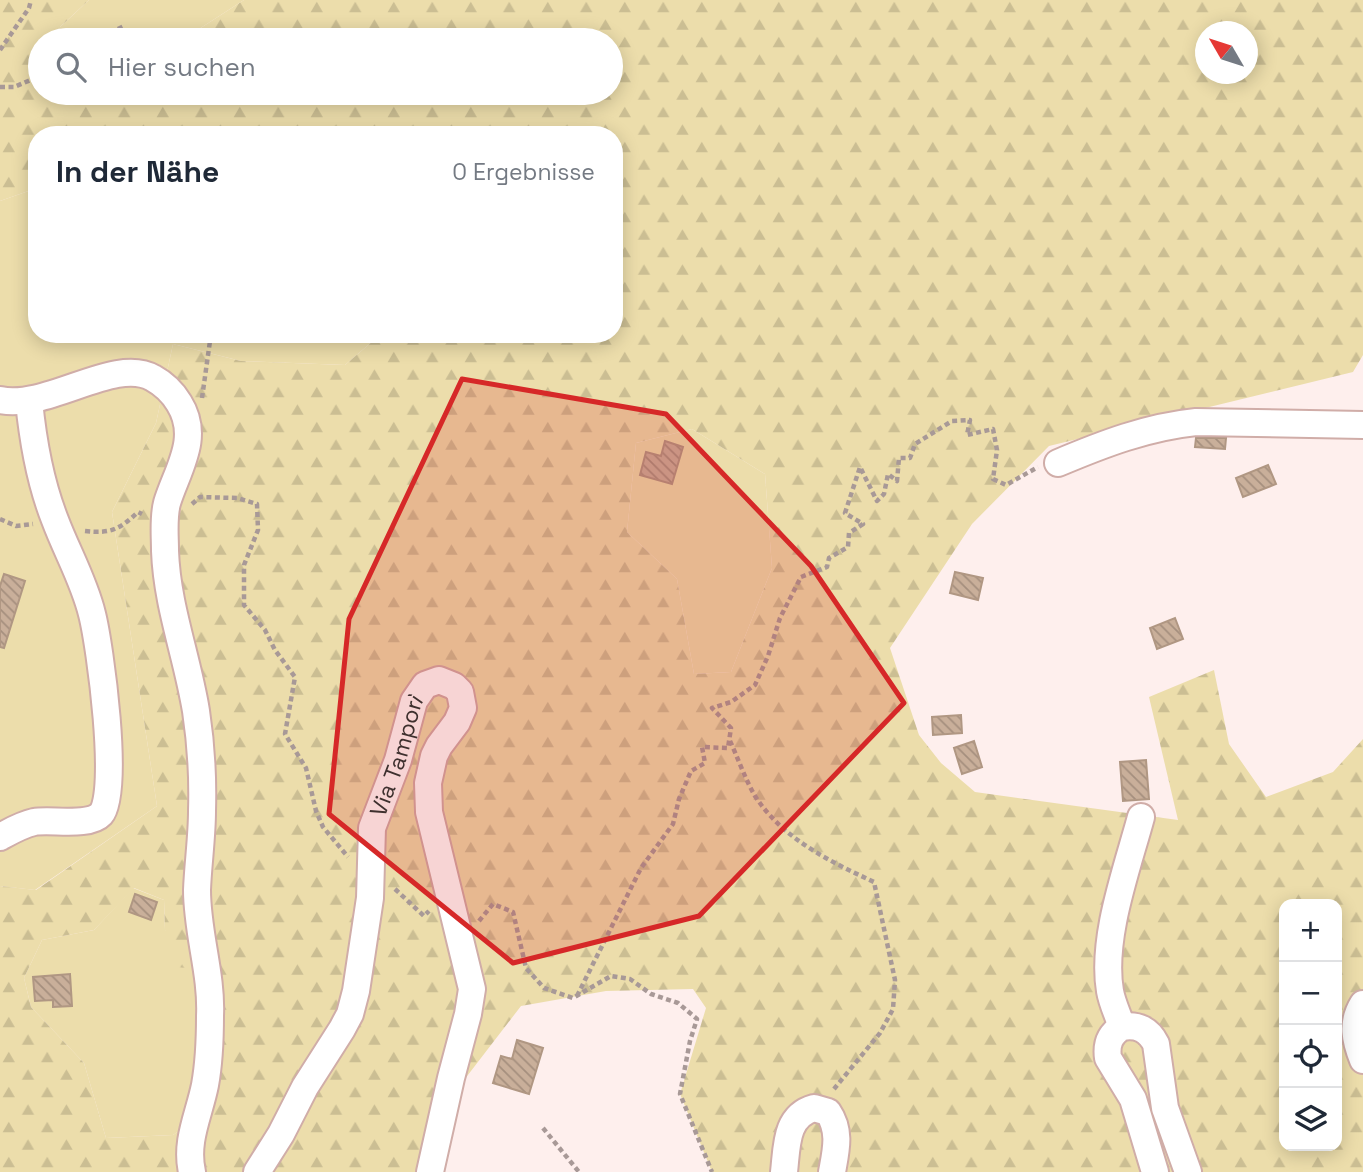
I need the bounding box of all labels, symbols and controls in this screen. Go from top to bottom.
north arrow [1195,21,1258,84]
search box [28,28,623,105]
icon: search [52,48,90,86]
text: Hier suchen [108,50,256,84]
text: In der Nähe [56,152,219,191]
text: 0 Ergebnisse [452,157,595,187]
street label: Via Tamporì [363,688,430,821]
map controls [1279,899,1342,1151]
button: + [1279,899,1342,962]
button: − [1279,962,1342,1025]
button: locate [1279,1025,1342,1088]
button: layers [1279,1088,1342,1151]

